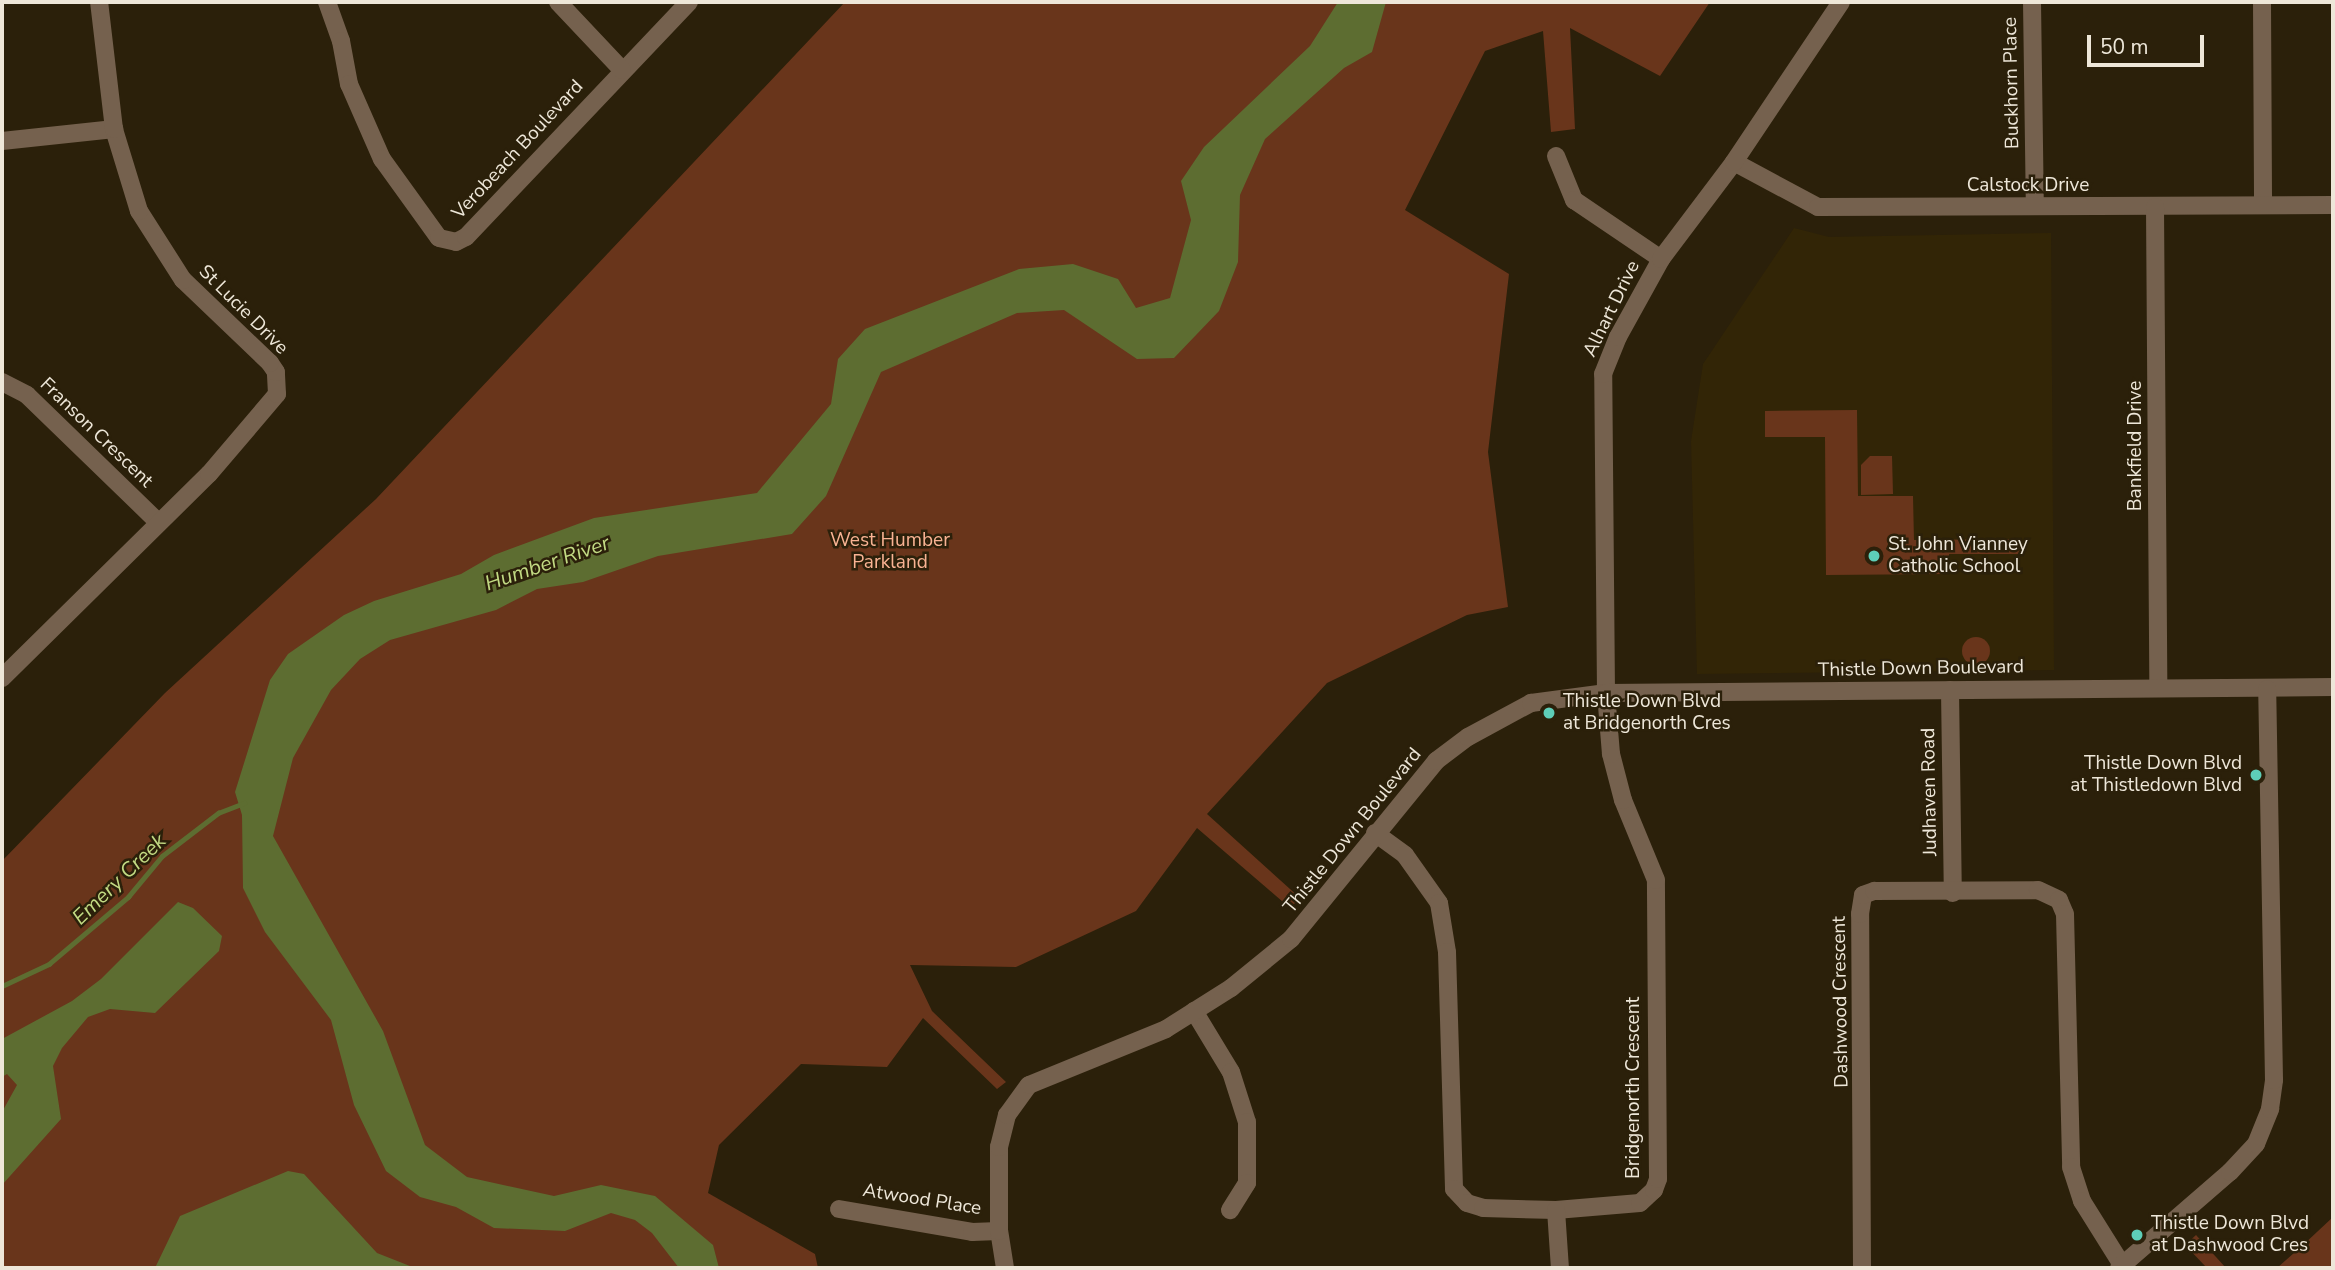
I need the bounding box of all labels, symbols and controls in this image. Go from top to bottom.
street label: Buckhorn Place [1999,17,2025,149]
scale bar [2090,21,2207,65]
text: 50 m [2100,33,2149,61]
street label: Verobeach Boulevard [448,76,588,224]
street label: Calstock Drive [1967,175,2089,197]
street label: Alhart Drive [1579,257,1645,361]
street label: St Lucie Drive [193,260,293,360]
street label: Franson Crescent [35,373,157,493]
street label: Bankfield Drive [2125,381,2147,511]
water label: Humber River [481,530,613,596]
park label: West Humber Parkland [830,530,950,574]
place label: St. John Vianney Catholic School [1888,534,2028,578]
marker: St. John Vianney Catholic School [1866,548,1882,564]
street label: Thistle Down Boulevard [1818,656,2024,682]
place label: Thistle Down Blvd at Bridgenorth Cres [1563,691,1731,735]
marker: Thistle Down Blvd at Bridgenorth Cres [1541,705,1557,721]
street label: Judhaven Road [1917,728,1943,856]
street label: Thistle Down Boulevard [1279,744,1427,918]
place label: Thistle Down Blvd at Thistledown Blvd [2070,753,2242,797]
marker: Thistle Down Blvd at Thistledown Blvd [2248,767,2264,783]
water label: Emery Creek [67,828,171,930]
street label: Dashwood Crescent [1828,916,1854,1088]
street label: Bridgenorth Crescent [1623,997,1645,1179]
street label: Atwood Place [861,1179,983,1221]
place label: Thistle Down Blvd at Dashwood Cres [2151,1213,2309,1257]
marker: Thistle Down Blvd at Dashwood Cres [2129,1227,2145,1243]

